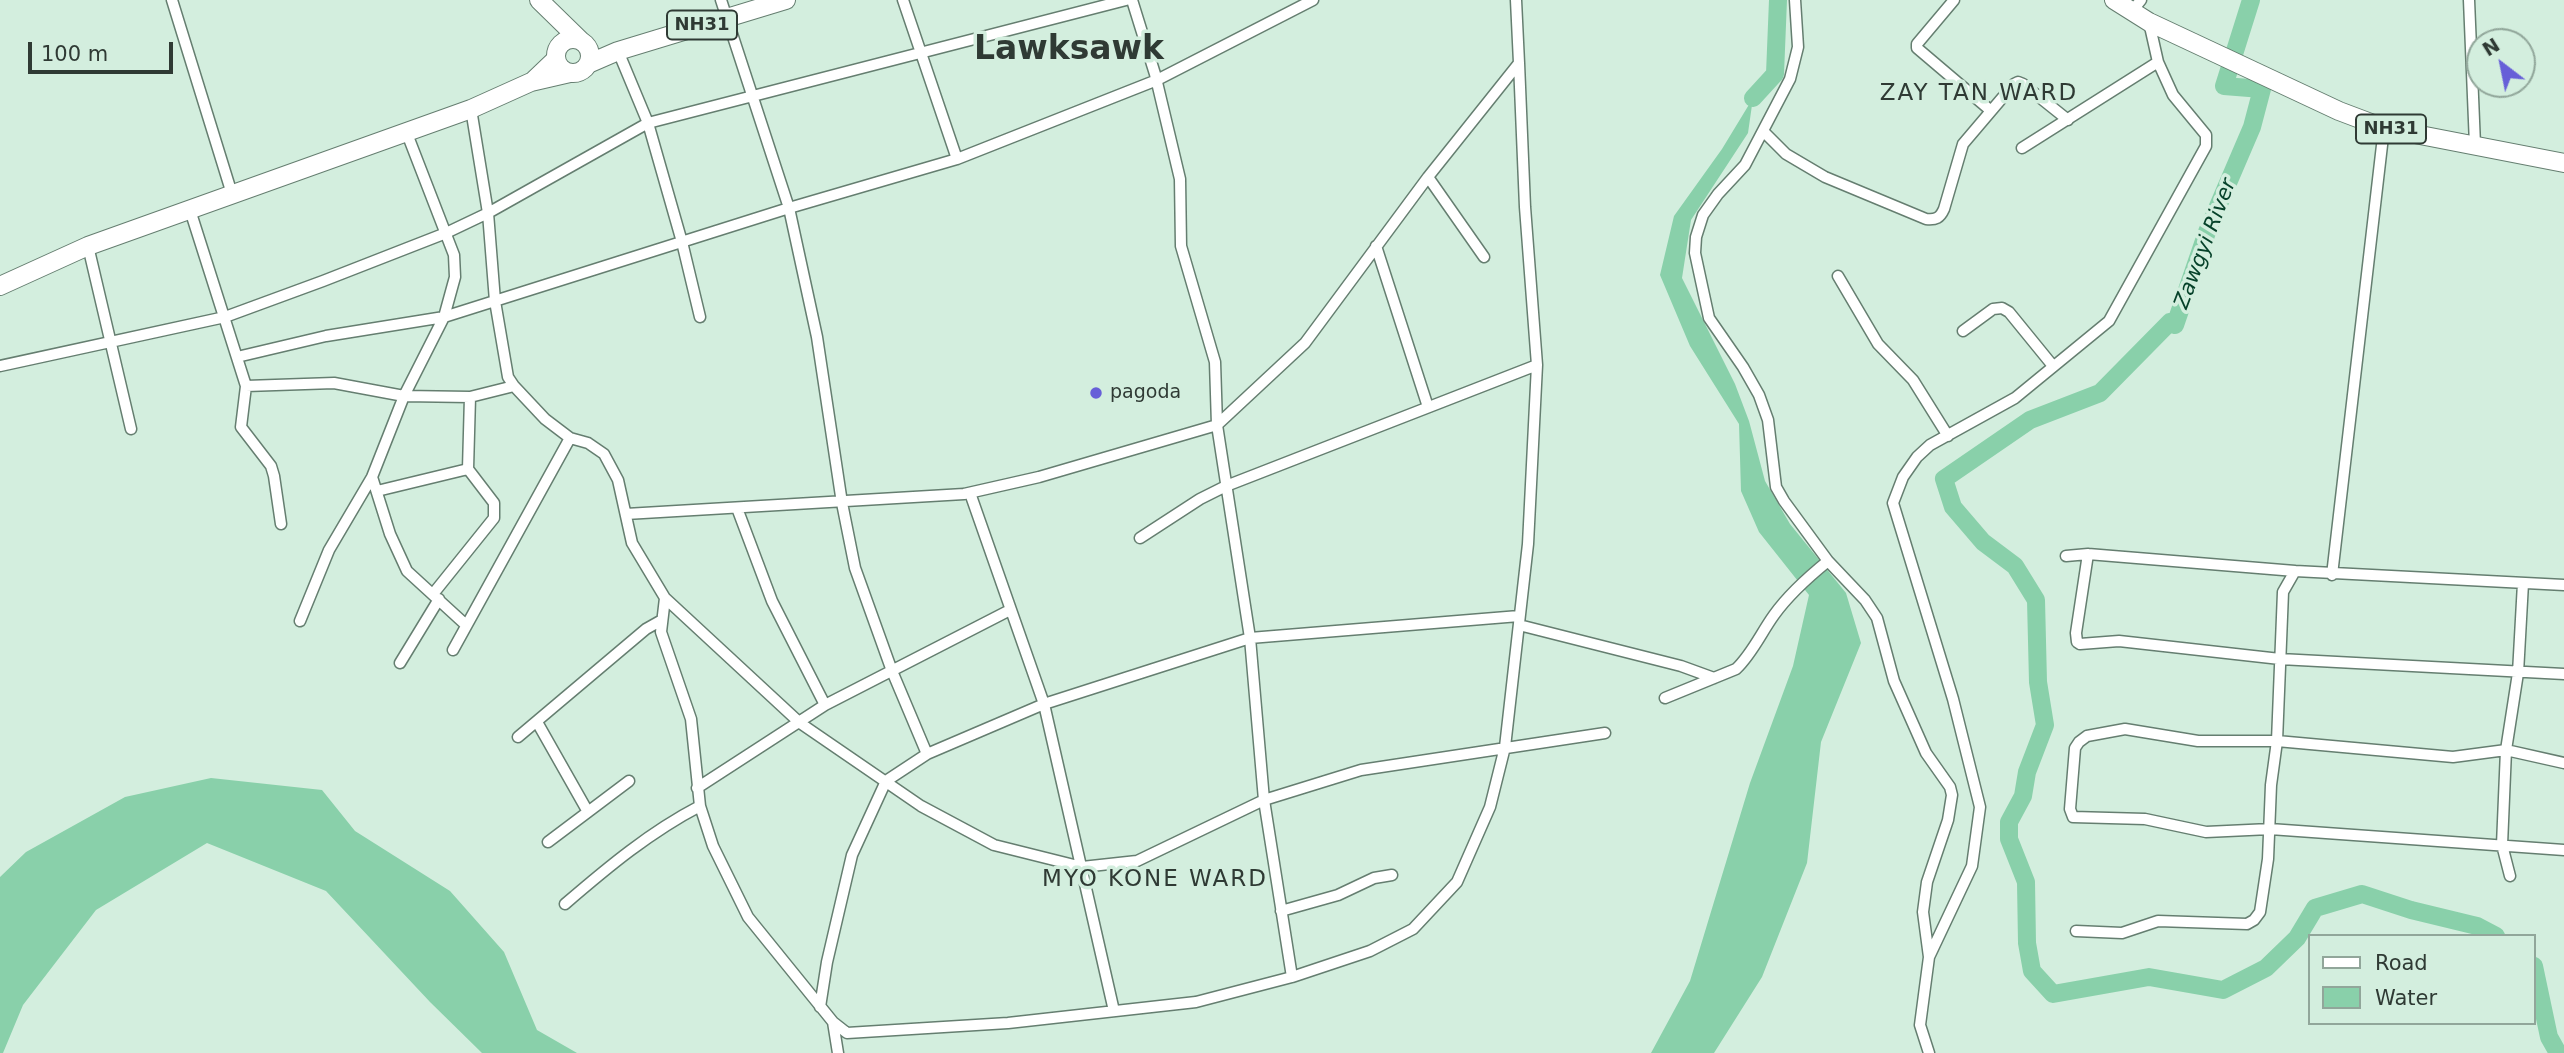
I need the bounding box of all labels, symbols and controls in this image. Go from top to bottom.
road number: NH31 [667,10,737,40]
scale bar [32,28,177,72]
north arrow [2466,28,2536,98]
district label: Lawksawk [974,30,1164,70]
text: N [2478,33,2504,60]
text: 100 m [41,42,108,66]
district label: ZAY TAN WARD [1881,80,2077,108]
road number: NH31 [2356,114,2426,144]
water label: Zawgyi River [2170,175,2242,313]
place label: pagoda [1110,382,1181,404]
marker: pagoda [1088,385,1104,401]
district label: MYO KONE WARD [1044,866,1266,894]
legend [2308,934,2536,1025]
text: Road [2375,951,2428,975]
text: Water [2375,986,2437,1010]

